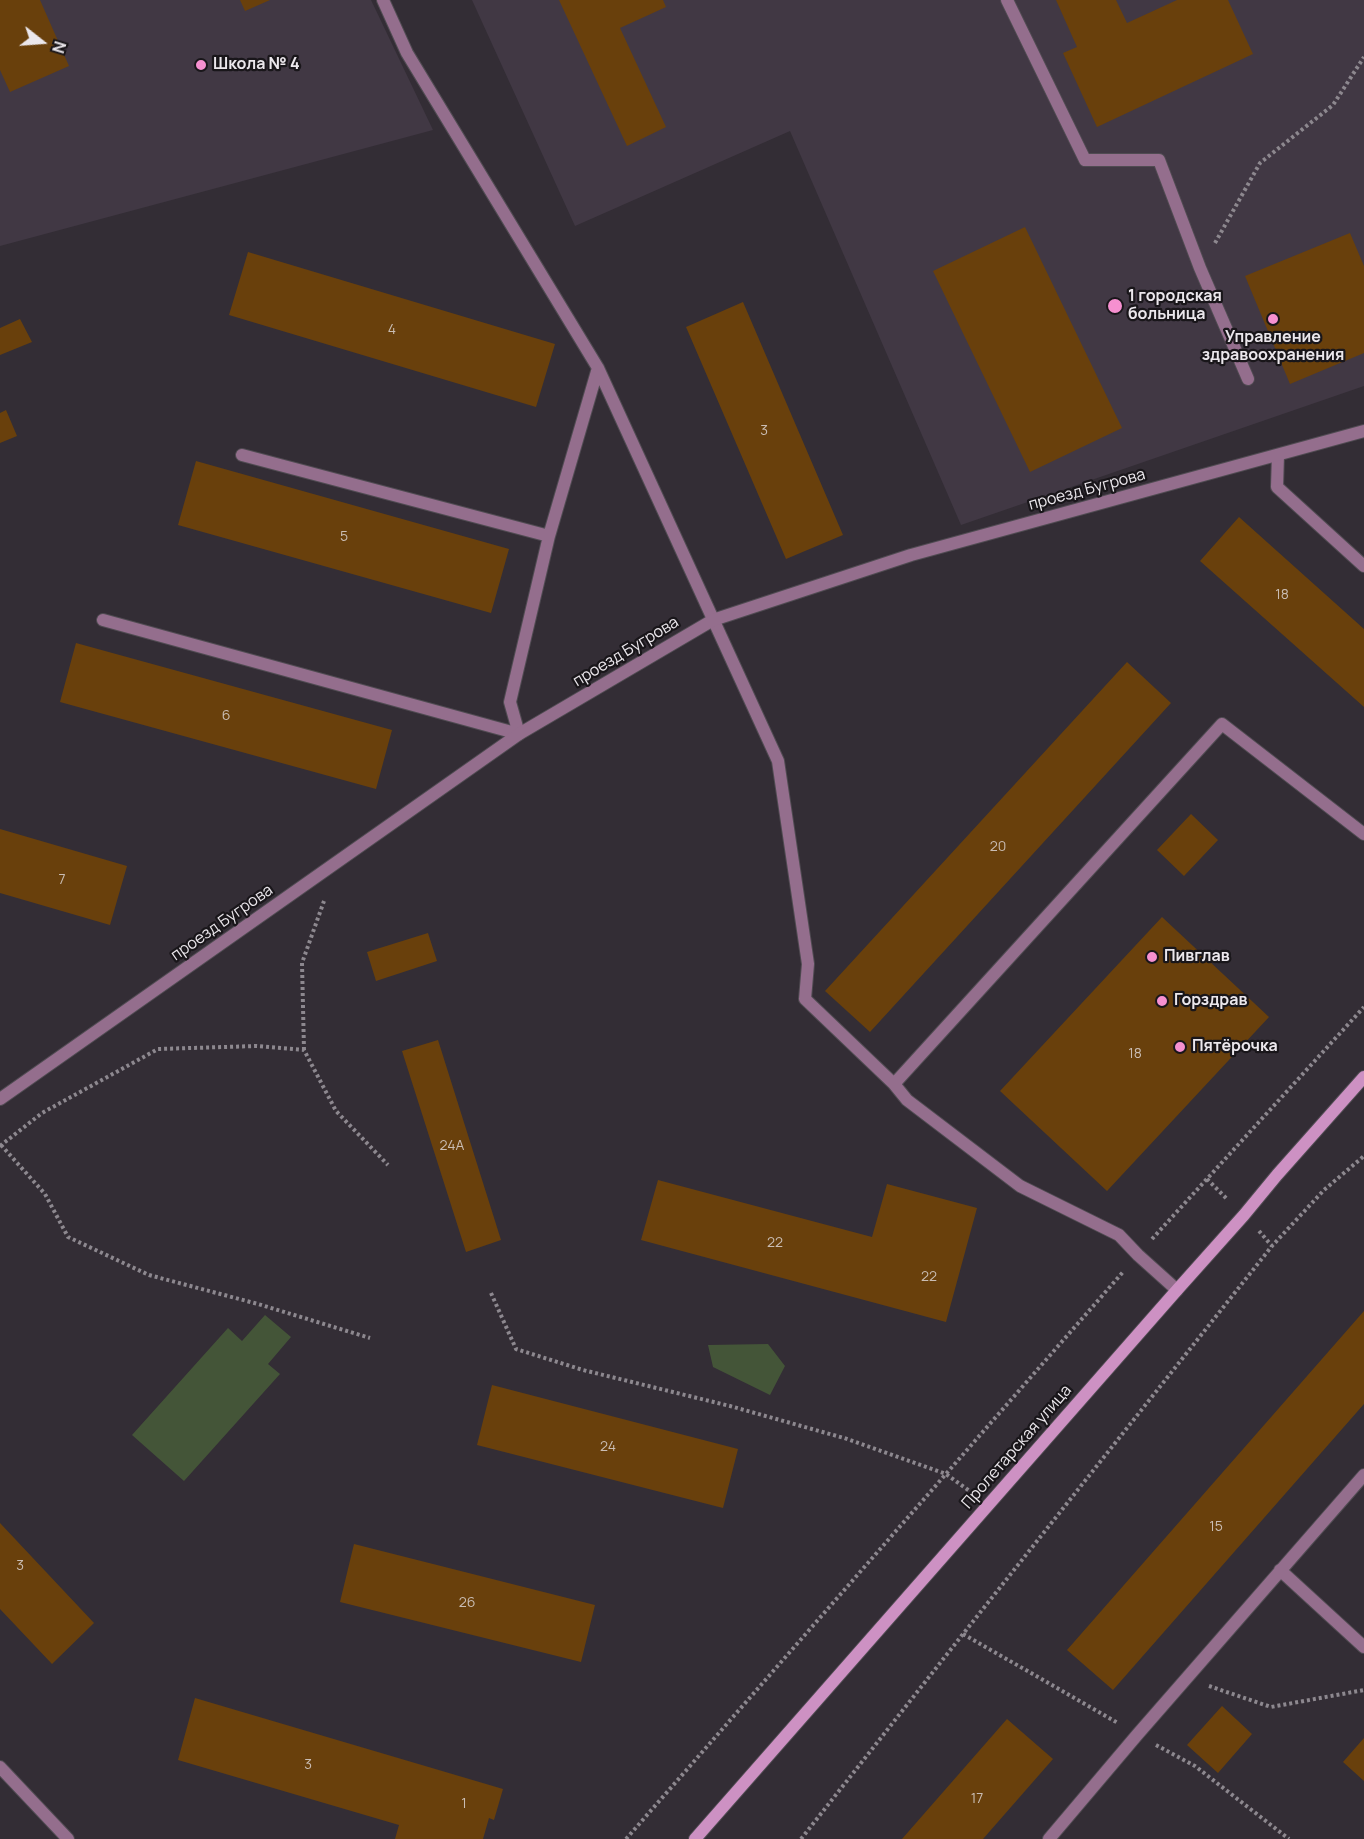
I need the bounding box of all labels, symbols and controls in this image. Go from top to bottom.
north arrow [12,12,72,72]
text: N [47,39,71,56]
place label: Школа № 4 [213,55,300,75]
marker: Школа № 4 [194,58,208,72]
place label: 1 городская больница [1128,287,1222,325]
marker: 1 городская больница [1106,297,1124,315]
marker: Управление здравоохранения [1266,312,1280,326]
house number: 4 [388,322,396,338]
place label: Управление здравоохранения [1202,328,1344,366]
house number: 3 [760,423,768,439]
street label: проезд Бугрова [1027,465,1147,515]
house number: 5 [340,529,348,545]
house number: 18 [1275,587,1289,603]
street label: проезд Бугрова [570,613,682,691]
house number: 6 [222,708,230,724]
house number: 20 [990,839,1006,855]
house number: 7 [58,872,66,888]
street label: проезд Бугрова [167,881,277,965]
place label: Пивглав [1164,947,1230,967]
marker: Пивглав [1145,950,1159,964]
place label: Горздрав [1174,991,1247,1011]
marker: Горздрав [1155,994,1169,1008]
place label: Пятёрочка [1192,1037,1278,1057]
marker: Пятёрочка [1173,1040,1187,1054]
house number: 18 [1128,1046,1142,1062]
house number: 24А [440,1138,464,1154]
house number: 22 [767,1235,783,1251]
house number: 22 [921,1269,937,1285]
street label: Пролетарская улица [958,1381,1076,1513]
house number: 24 [600,1439,616,1455]
house number: 15 [1209,1519,1223,1535]
house number: 3 [16,1558,24,1574]
house number: 26 [459,1595,475,1611]
house number: 3 [304,1757,312,1773]
house number: 17 [971,1791,983,1807]
house number: 1 [461,1796,467,1812]

